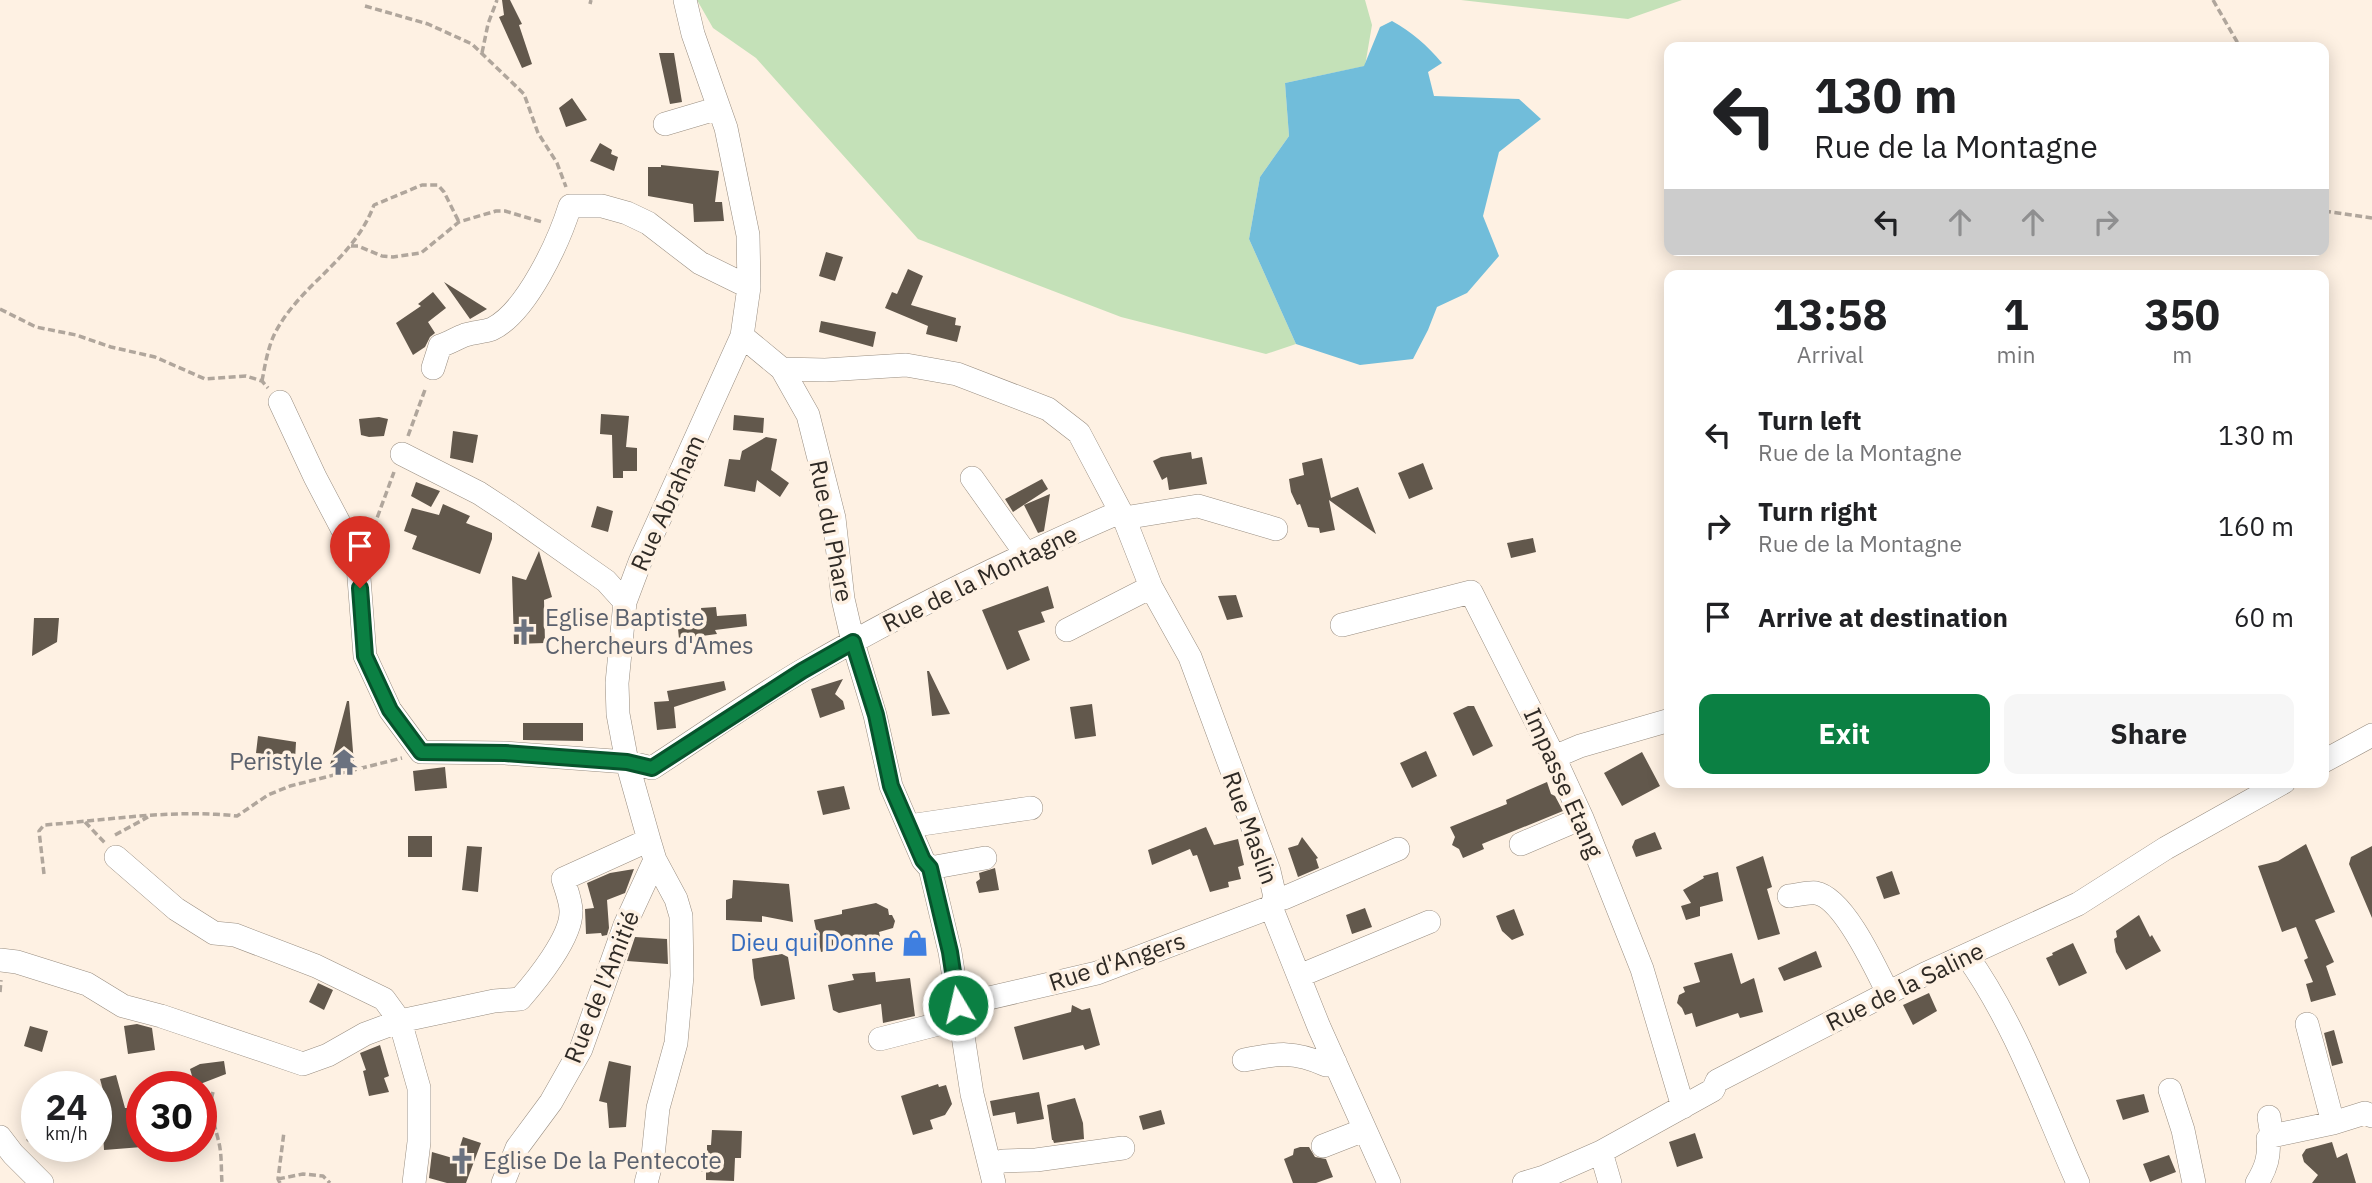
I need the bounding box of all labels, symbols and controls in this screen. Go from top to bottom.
text: 130 m [1814,63,1958,126]
icon: left [1699,70,1790,161]
text: Rue de la Montagne [1814,125,2098,167]
icon: left [1868,203,1906,241]
icon: ahead [1941,203,1979,241]
icon: ahead [2014,203,2052,241]
icon: right [2087,203,2125,241]
text: 13:58 [1773,287,1888,342]
text: 1 [2003,287,2029,342]
text: 350 [2144,287,2220,342]
text: Arrival [1797,339,1864,369]
text: min [1997,339,2035,369]
text: m [2172,339,2192,369]
text: Turn left [1758,403,1861,437]
icon: left [1699,416,1737,454]
text: 130 m [2218,418,2294,452]
street label: Rue Abraham [623,429,711,576]
text: Rue de la Montagne [1758,437,1962,467]
street label: Rue du Phare [803,457,861,604]
text: Turn right [1758,494,1877,528]
icon: right [1699,507,1737,545]
text: 160 m [2218,509,2294,543]
pin [330,516,390,588]
street label: Rue de la Montagne [877,517,1082,639]
icon: arrive [341,527,379,565]
text: Rue de la Montagne [1758,528,1962,558]
icon: arrive [1699,598,1737,636]
text: Arrive at destination [1758,600,2008,634]
text: 60 m [2234,600,2294,634]
place label: Eglise Baptiste Chercheurs d'Ames [545,601,754,661]
church icon: Eglise Baptiste Chercheurs d'Ames [509,617,539,647]
button: Exit [1699,694,1990,774]
button: Share [2004,694,2294,774]
street label: Impasse Etang [1517,703,1611,863]
place label: Peristyle [229,745,323,777]
temple icon: Peristyle [329,747,359,777]
street label: Rue Maslin [1216,767,1286,889]
street label: Rue de l'Amitié [556,906,646,1068]
street label: Rue d'Angers [1044,924,1189,998]
place label: Dieu qui Donne [730,926,894,958]
shop icon: Dieu qui Donne [900,928,930,958]
street label: Rue de la Saline [1820,934,1989,1038]
position arrow [921,968,995,1042]
speed limit sign: 30 [126,1071,217,1162]
text: 24 [45,1084,88,1130]
text: km/h [45,1122,88,1145]
place label: Eglise De la Pentecote [483,1144,722,1176]
church icon: Eglise De la Pentecote [447,1146,477,1176]

